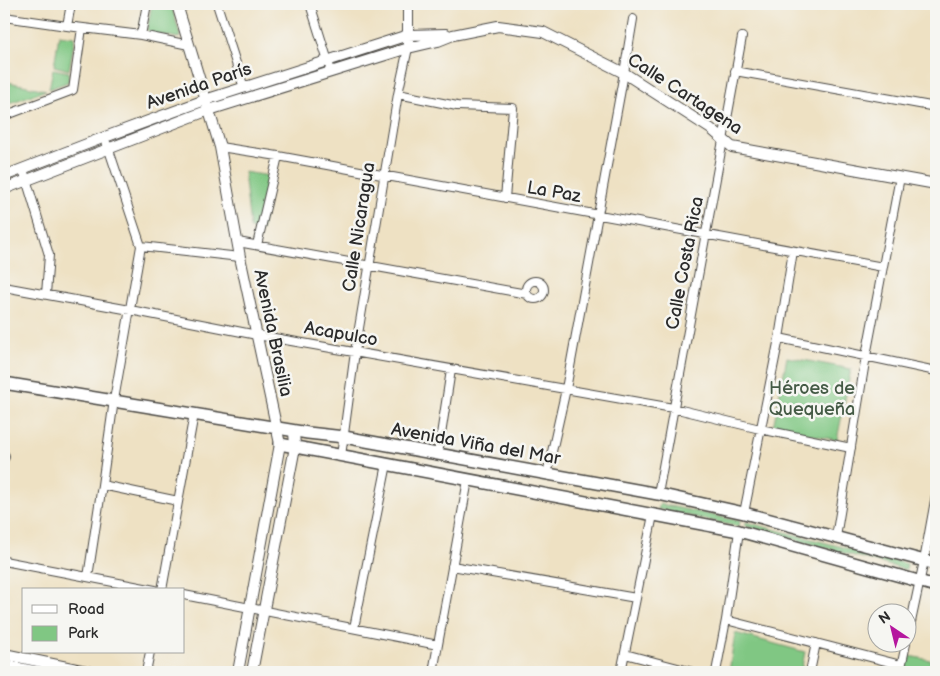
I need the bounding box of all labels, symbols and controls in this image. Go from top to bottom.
street label: Calle Cartagena [624,49,746,139]
street label: Avenida París [144,58,254,114]
street label: Calle Nicaragua [338,161,380,293]
street label: La Paz [525,177,583,207]
street label: Calle Costa Rica [662,195,708,331]
street label: Avenida Brasilia [249,267,297,399]
street label: Acapulco [303,317,379,351]
park label: Héroes de Quequeña [769,378,855,420]
street label: Avenida Viña del Mar [390,419,563,469]
legend [22,588,185,654]
text: Road [68,600,104,619]
north arrow [868,604,918,654]
text: N [876,608,894,628]
text: Park [68,624,99,643]

